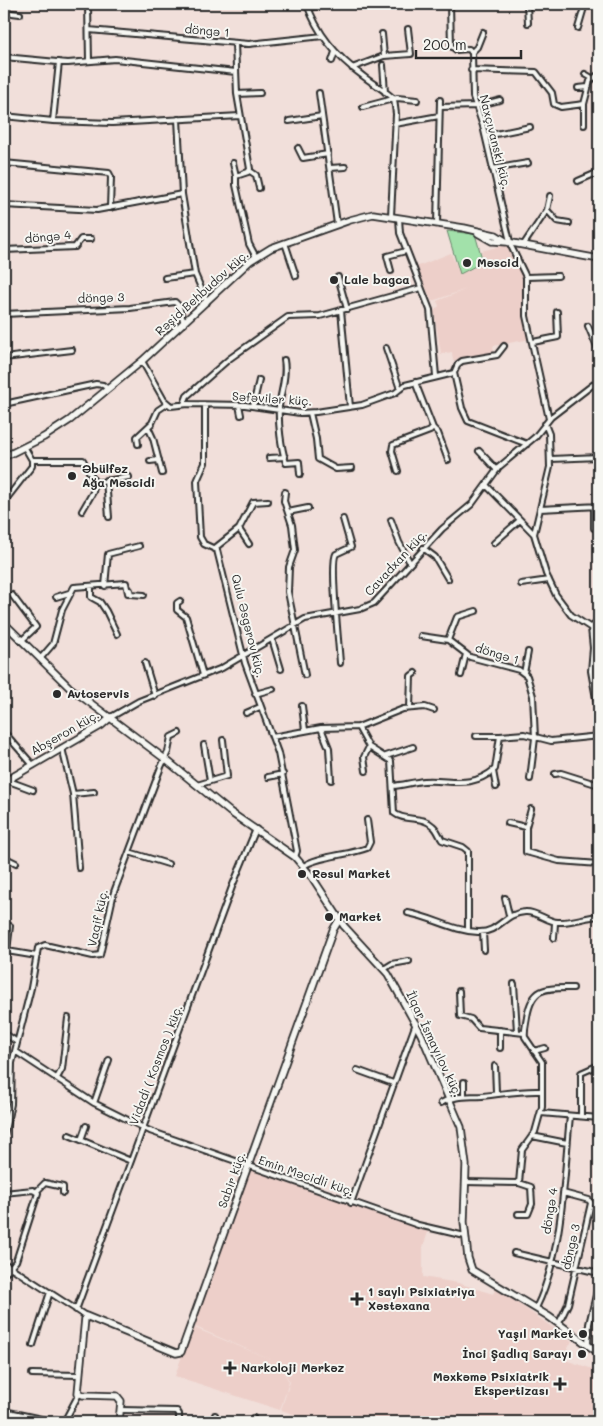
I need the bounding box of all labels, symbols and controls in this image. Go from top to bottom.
street label: döngə 1 [184,20,230,40]
scale bar [416,28,520,60]
text: 200 m [423,34,467,54]
street label: Naxçıvanski küç. [476,93,515,191]
street label: döngə 4 [24,226,72,246]
street label: Rəşid Behbudov küç. [151,246,251,338]
place label: Məscid [477,254,519,270]
marker: Məscid [461,257,473,269]
place label: Lale bagca [344,271,410,287]
marker: Lale bagca [328,274,340,286]
street label: döngə 3 [77,288,125,306]
street label: Səfəvilər küç. [232,387,313,409]
place label: Əbülfəz Ağa Məscidi [82,460,155,490]
marker: Əbülfəz Ağa Məscidi [66,470,78,482]
street label: Cavadxan küç. [360,526,430,599]
street label: Qulu Əsgərov küç. [228,572,270,679]
street label: döngə 1 [473,639,521,667]
place label: Avtoservis [67,685,129,701]
marker: Avtoservis [51,688,63,700]
street label: Abşeron küç. [27,706,102,758]
place label: Rəsul Market [312,865,390,881]
marker: Rəsul Market [296,868,308,880]
street label: Vaqif küç. [83,887,111,948]
place label: Market [339,908,381,924]
marker: Market [323,911,335,923]
street label: İlqar İsmayılov küç. [403,988,467,1099]
street label: Vidadi ( Kosmos ) küç. [125,1002,185,1127]
street label: Sabir küç. [213,1149,249,1210]
street label: Emin Məcidli küç. [256,1151,356,1199]
street label: döngə 4 [537,1187,561,1235]
street label: döngə 3 [557,1222,583,1271]
place label: 1 saylı Psixiatriya Xəstəxana [368,1283,475,1313]
marker: 1 saylı Psixiatriya Xəstəxana [350,1292,364,1306]
place label: Yaşıl Market [498,1325,573,1342]
marker: Yaşıl Market [577,1328,589,1340]
place label: İnci Şadlıq Sarayı [462,1345,572,1361]
marker: İnci Şadlıq Sarayı [576,1348,588,1360]
place label: Narkoloji Mərkəz [241,1359,345,1375]
marker: Narkoloji Mərkəz [223,1361,237,1375]
place label: Məxkəmə Psixiatrik Ekspertizası [433,1368,549,1398]
marker: Məxkəmə Psixiatrik Ekspertizası [553,1377,567,1391]

